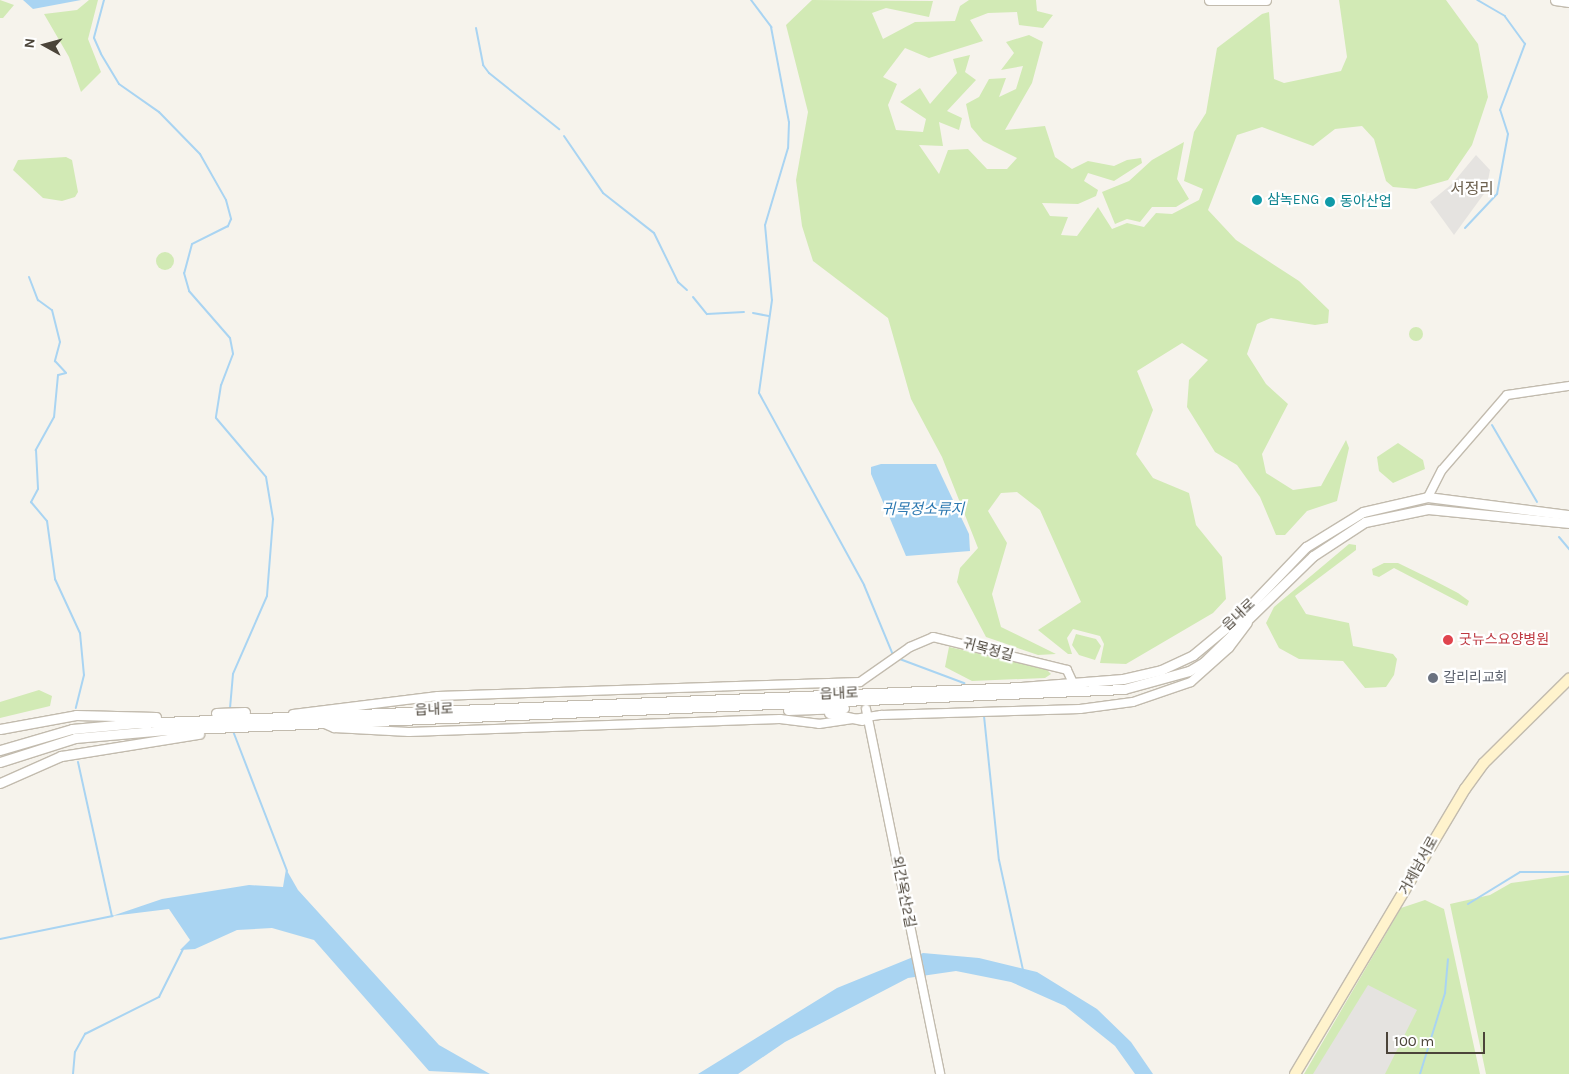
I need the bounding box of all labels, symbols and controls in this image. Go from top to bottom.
north arrow [20,20,70,70]
text: N [21,37,39,49]
district label: 서정리 [1450,179,1494,199]
place label: 삼녹ENG [1267,192,1319,208]
marker: 삼녹ENG [1251,194,1263,206]
place label: 동아산업 [1340,194,1392,210]
marker: 동아산업 [1324,196,1336,208]
water label: 귀목정소류지 [882,501,964,519]
street label: 읍내로 [1219,596,1259,634]
place label: 굿뉴스요양병원 [1459,632,1549,648]
marker: 굿뉴스요양병원 [1441,633,1455,647]
street label: 귀목정길 [961,635,1015,665]
place label: 갈리리교회 [1443,670,1507,686]
marker: 갈리리교회 [1427,672,1439,684]
street label: 읍내로 [819,685,859,703]
street label: 읍내로 [414,701,454,719]
street label: 거제남서로 [1396,834,1442,898]
street label: 외간옥산2길 [888,855,918,929]
scale bar [1389,1022,1488,1054]
text: 100 m [1394,1032,1434,1050]

